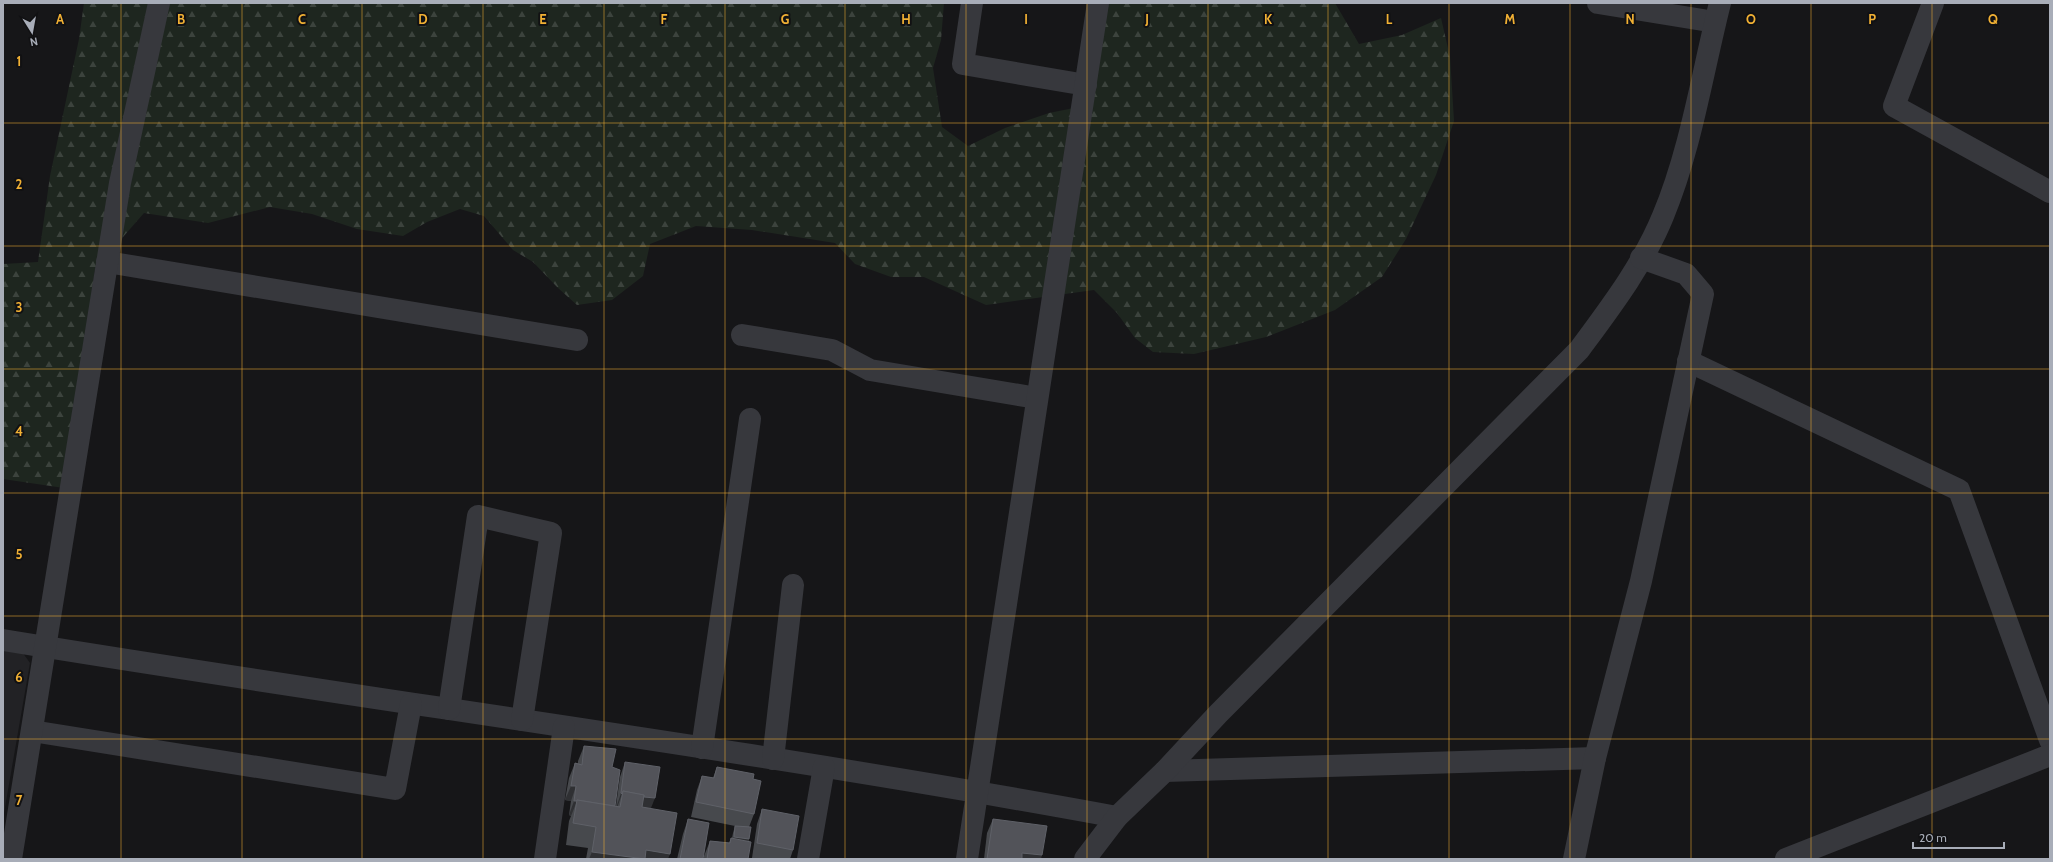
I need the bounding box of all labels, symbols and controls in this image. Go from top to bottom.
text: A [56,11,65,27]
text: B [177,11,185,27]
text: C [298,11,306,27]
text: D [418,11,428,27]
text: E [539,11,547,27]
text: F [661,11,668,27]
text: G [781,11,790,27]
text: H [901,11,911,27]
text: I [1024,11,1028,27]
text: J [1144,11,1149,27]
text: K [1264,11,1273,27]
text: L [1386,11,1393,27]
text: M [1505,11,1516,27]
text: N [1625,11,1635,27]
text: O [1746,11,1756,27]
text: P [1868,11,1876,27]
text: Q [1988,11,1998,27]
north arrow [12,12,52,52]
text: N [29,34,39,49]
text: 1 [17,53,21,69]
text: 2 [16,176,23,192]
text: 3 [15,299,23,315]
text: 4 [15,423,23,439]
text: 5 [16,546,23,562]
text: 6 [15,669,23,685]
text: 7 [16,792,23,808]
scale bar [1913,824,2004,850]
text: 20 m [1919,830,1947,845]

